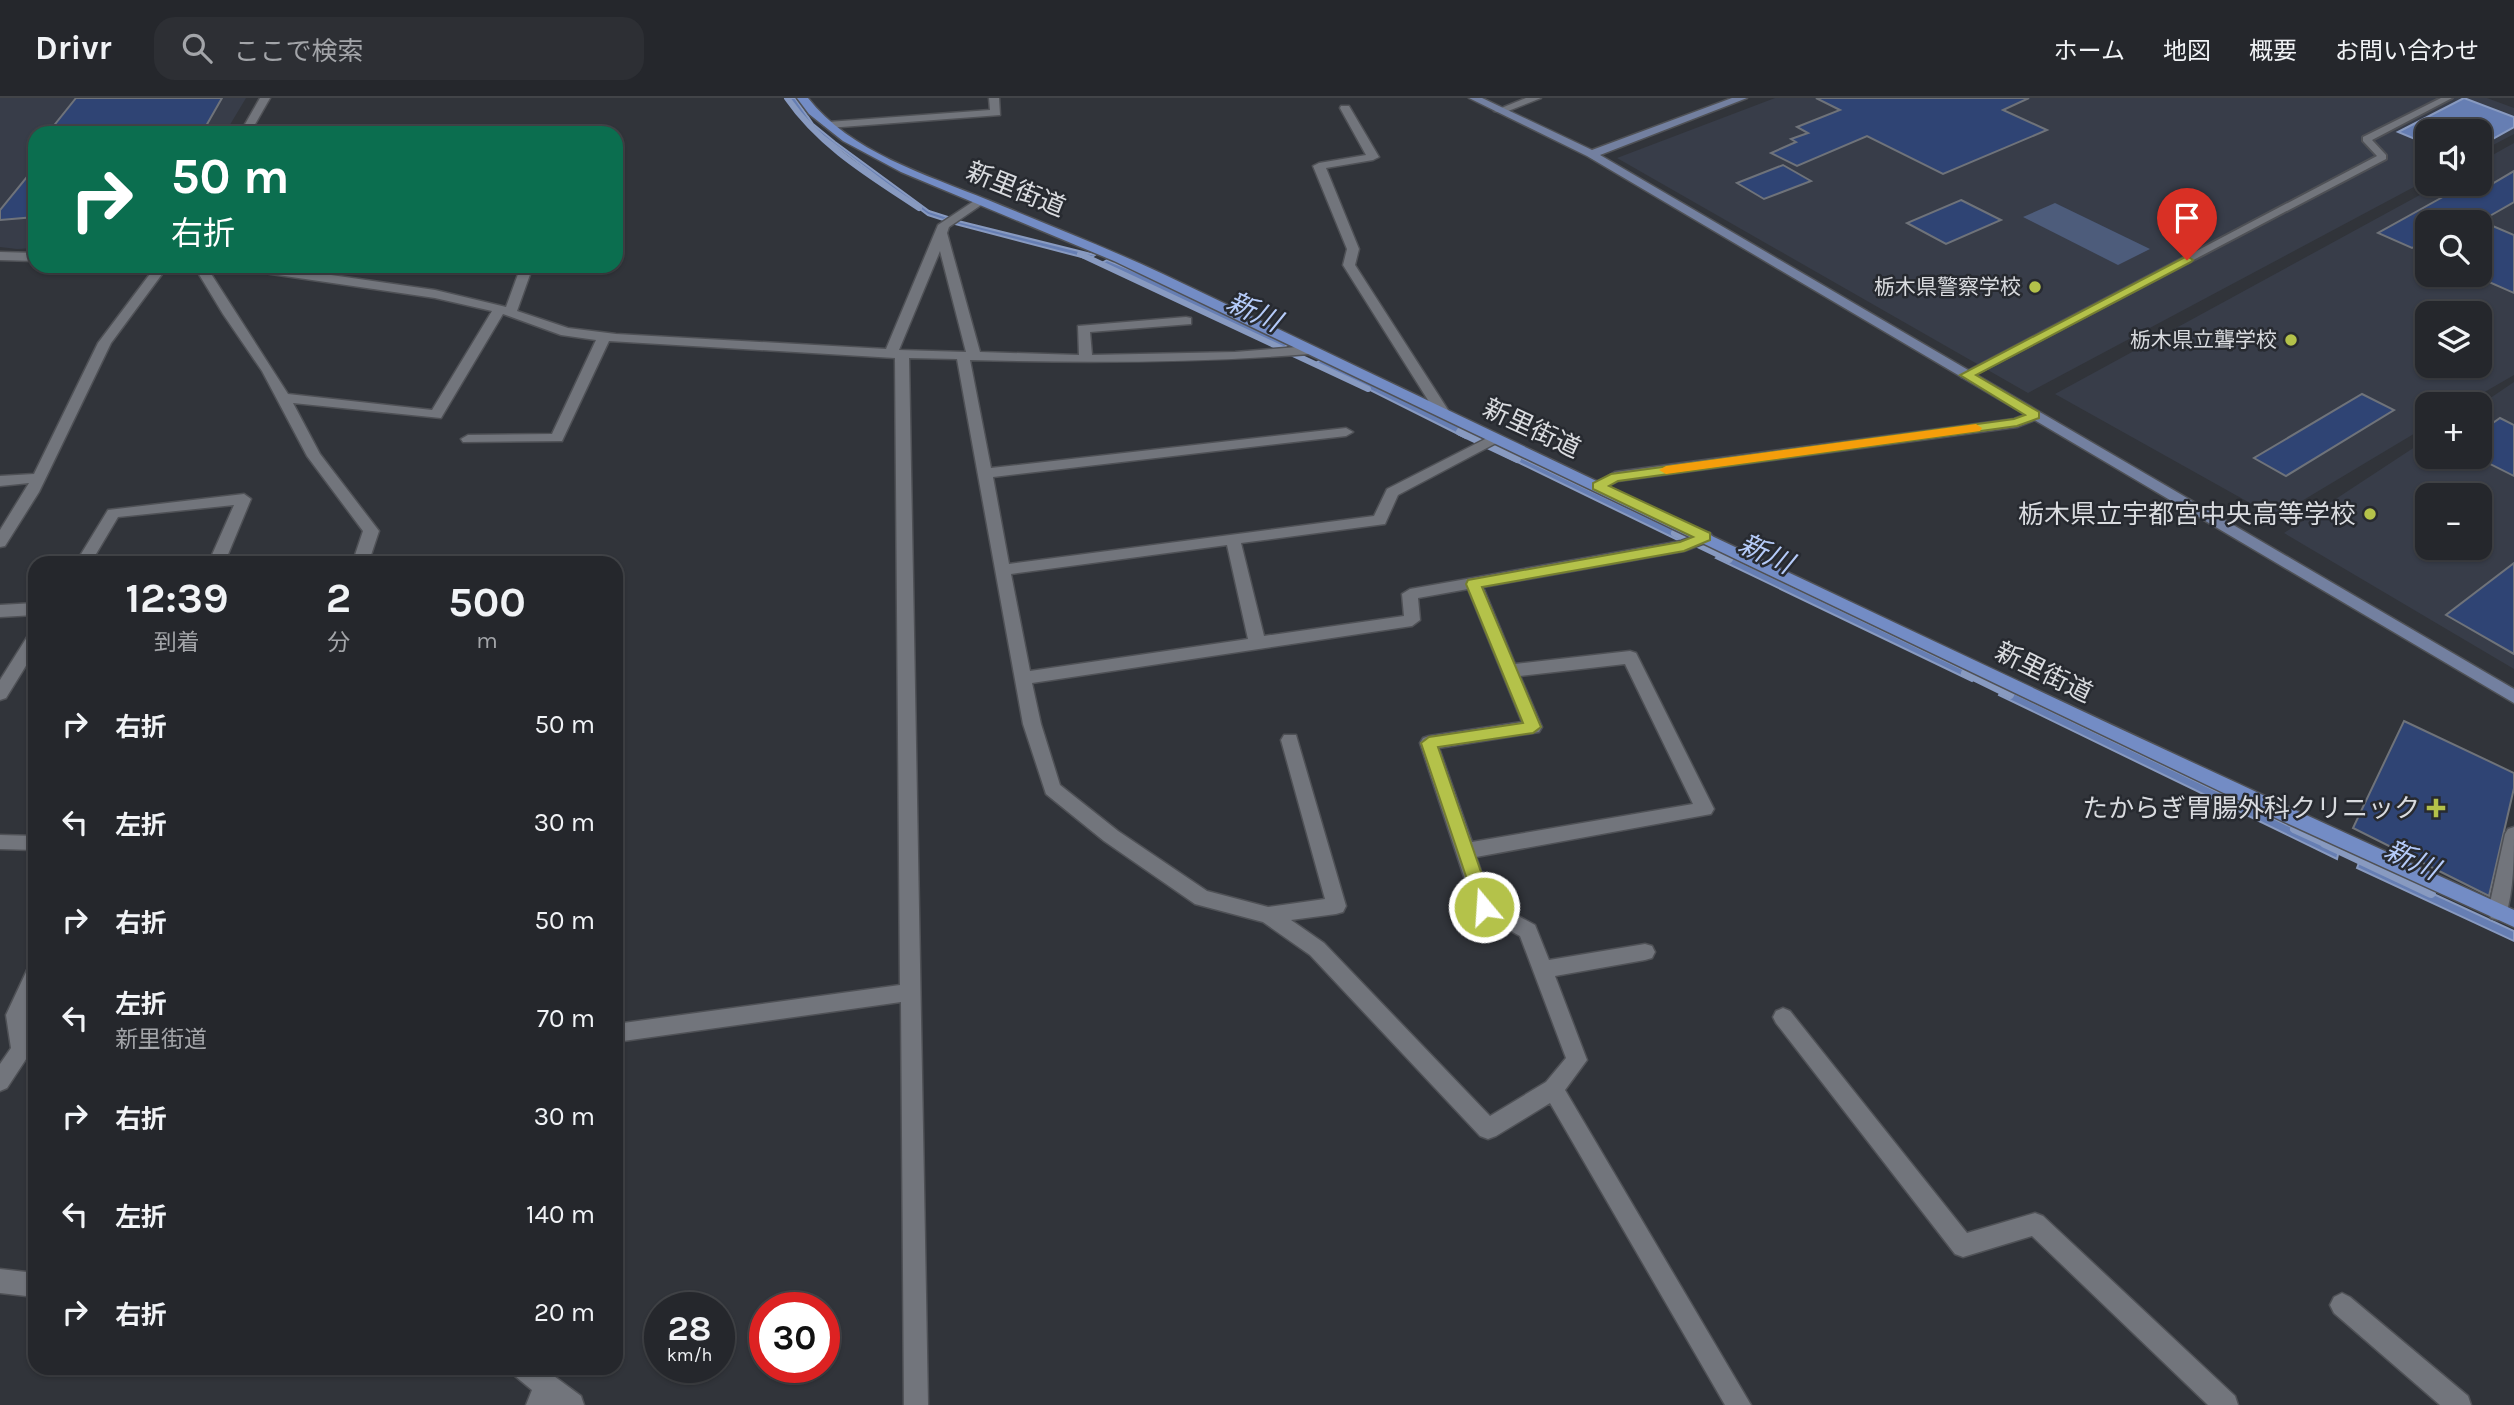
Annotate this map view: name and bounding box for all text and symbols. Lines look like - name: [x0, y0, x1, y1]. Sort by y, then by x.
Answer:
- search box: [154, 17, 644, 80]
- text: Drivr: [35, 29, 112, 67]
- icon: search: [178, 29, 216, 67]
- text: ここで検索: [234, 36, 364, 67]
- text: ホーム: [2054, 37, 2125, 65]
- text: 地図: [2163, 37, 2211, 65]
- text: 概要: [2249, 37, 2297, 65]
- text: お問い合わせ: [2335, 37, 2479, 65]
- map controls: [2415, 119, 2492, 560]
- button: sound: [2415, 119, 2492, 196]
- text: 50 m: [171, 148, 289, 205]
- icon: right: [56, 154, 147, 245]
- street label: 新里街道: [962, 156, 1070, 223]
- pin: [2157, 188, 2217, 260]
- icon: arrive: [2168, 199, 2206, 237]
- button: search: [2415, 210, 2492, 287]
- text: 右折: [171, 215, 235, 252]
- place label: 栃木県警察学校: [1874, 275, 2021, 299]
- marker: 栃木県警察学校: [2027, 279, 2043, 295]
- water label: 新川: [1221, 285, 1289, 340]
- button: layers: [2415, 301, 2492, 378]
- place label: 栃木県立聾学校: [2130, 328, 2277, 352]
- marker: 栃木県立聾学校: [2283, 332, 2299, 348]
- street label: 新里街道: [1478, 392, 1585, 464]
- button: +: [2415, 392, 2492, 469]
- button: −: [2415, 483, 2492, 560]
- place label: 栃木県立宇都宮中央高等学校: [2018, 499, 2356, 530]
- marker: 栃木県立宇都宮中央高等学校: [2362, 506, 2378, 522]
- water label: 新川: [1733, 527, 1801, 582]
- text: 12:39: [125, 573, 229, 623]
- text: 2: [326, 573, 351, 623]
- text: 500: [448, 577, 526, 627]
- text: m: [476, 627, 498, 654]
- text: 到着: [154, 629, 200, 656]
- text: 分: [327, 629, 350, 656]
- street label: 新里街道: [1990, 636, 2097, 709]
- icon: right: [56, 705, 94, 743]
- text: 50 m: [534, 709, 595, 740]
- text: 右折: [115, 712, 167, 743]
- place label: たからぎ胃腸外科クリニック: [2082, 793, 2420, 824]
- marker: たからぎ胃腸外科クリニック: [2426, 798, 2446, 818]
- icon: left: [56, 803, 94, 841]
- text: 30 m: [534, 807, 595, 838]
- text: 左折: [115, 810, 167, 841]
- water label: 新川: [2379, 833, 2447, 888]
- position arrow: [1447, 870, 1521, 944]
- icon: right: [56, 901, 94, 939]
- text: 50 m: [534, 905, 595, 936]
- text: 右折: [115, 908, 167, 939]
- text: 左折: [115, 989, 167, 1020]
- icon: left: [56, 999, 94, 1037]
- text: 70 m: [537, 1003, 595, 1034]
- text: 新里街道: [115, 1026, 207, 1053]
- icon: right: [56, 1097, 94, 1135]
- text: 30 m: [534, 1101, 595, 1132]
- text: 右折: [115, 1104, 167, 1135]
- icon: left: [56, 1195, 94, 1233]
- text: 140 m: [526, 1199, 595, 1230]
- text: 左折: [115, 1202, 167, 1233]
- speed limit sign: 30: [749, 1292, 840, 1383]
- icon: right: [56, 1293, 94, 1331]
- text: 20 m: [534, 1297, 595, 1328]
- text: 右折: [115, 1300, 167, 1331]
- text: 28: [668, 1308, 711, 1349]
- text: km/h: [667, 1344, 712, 1366]

